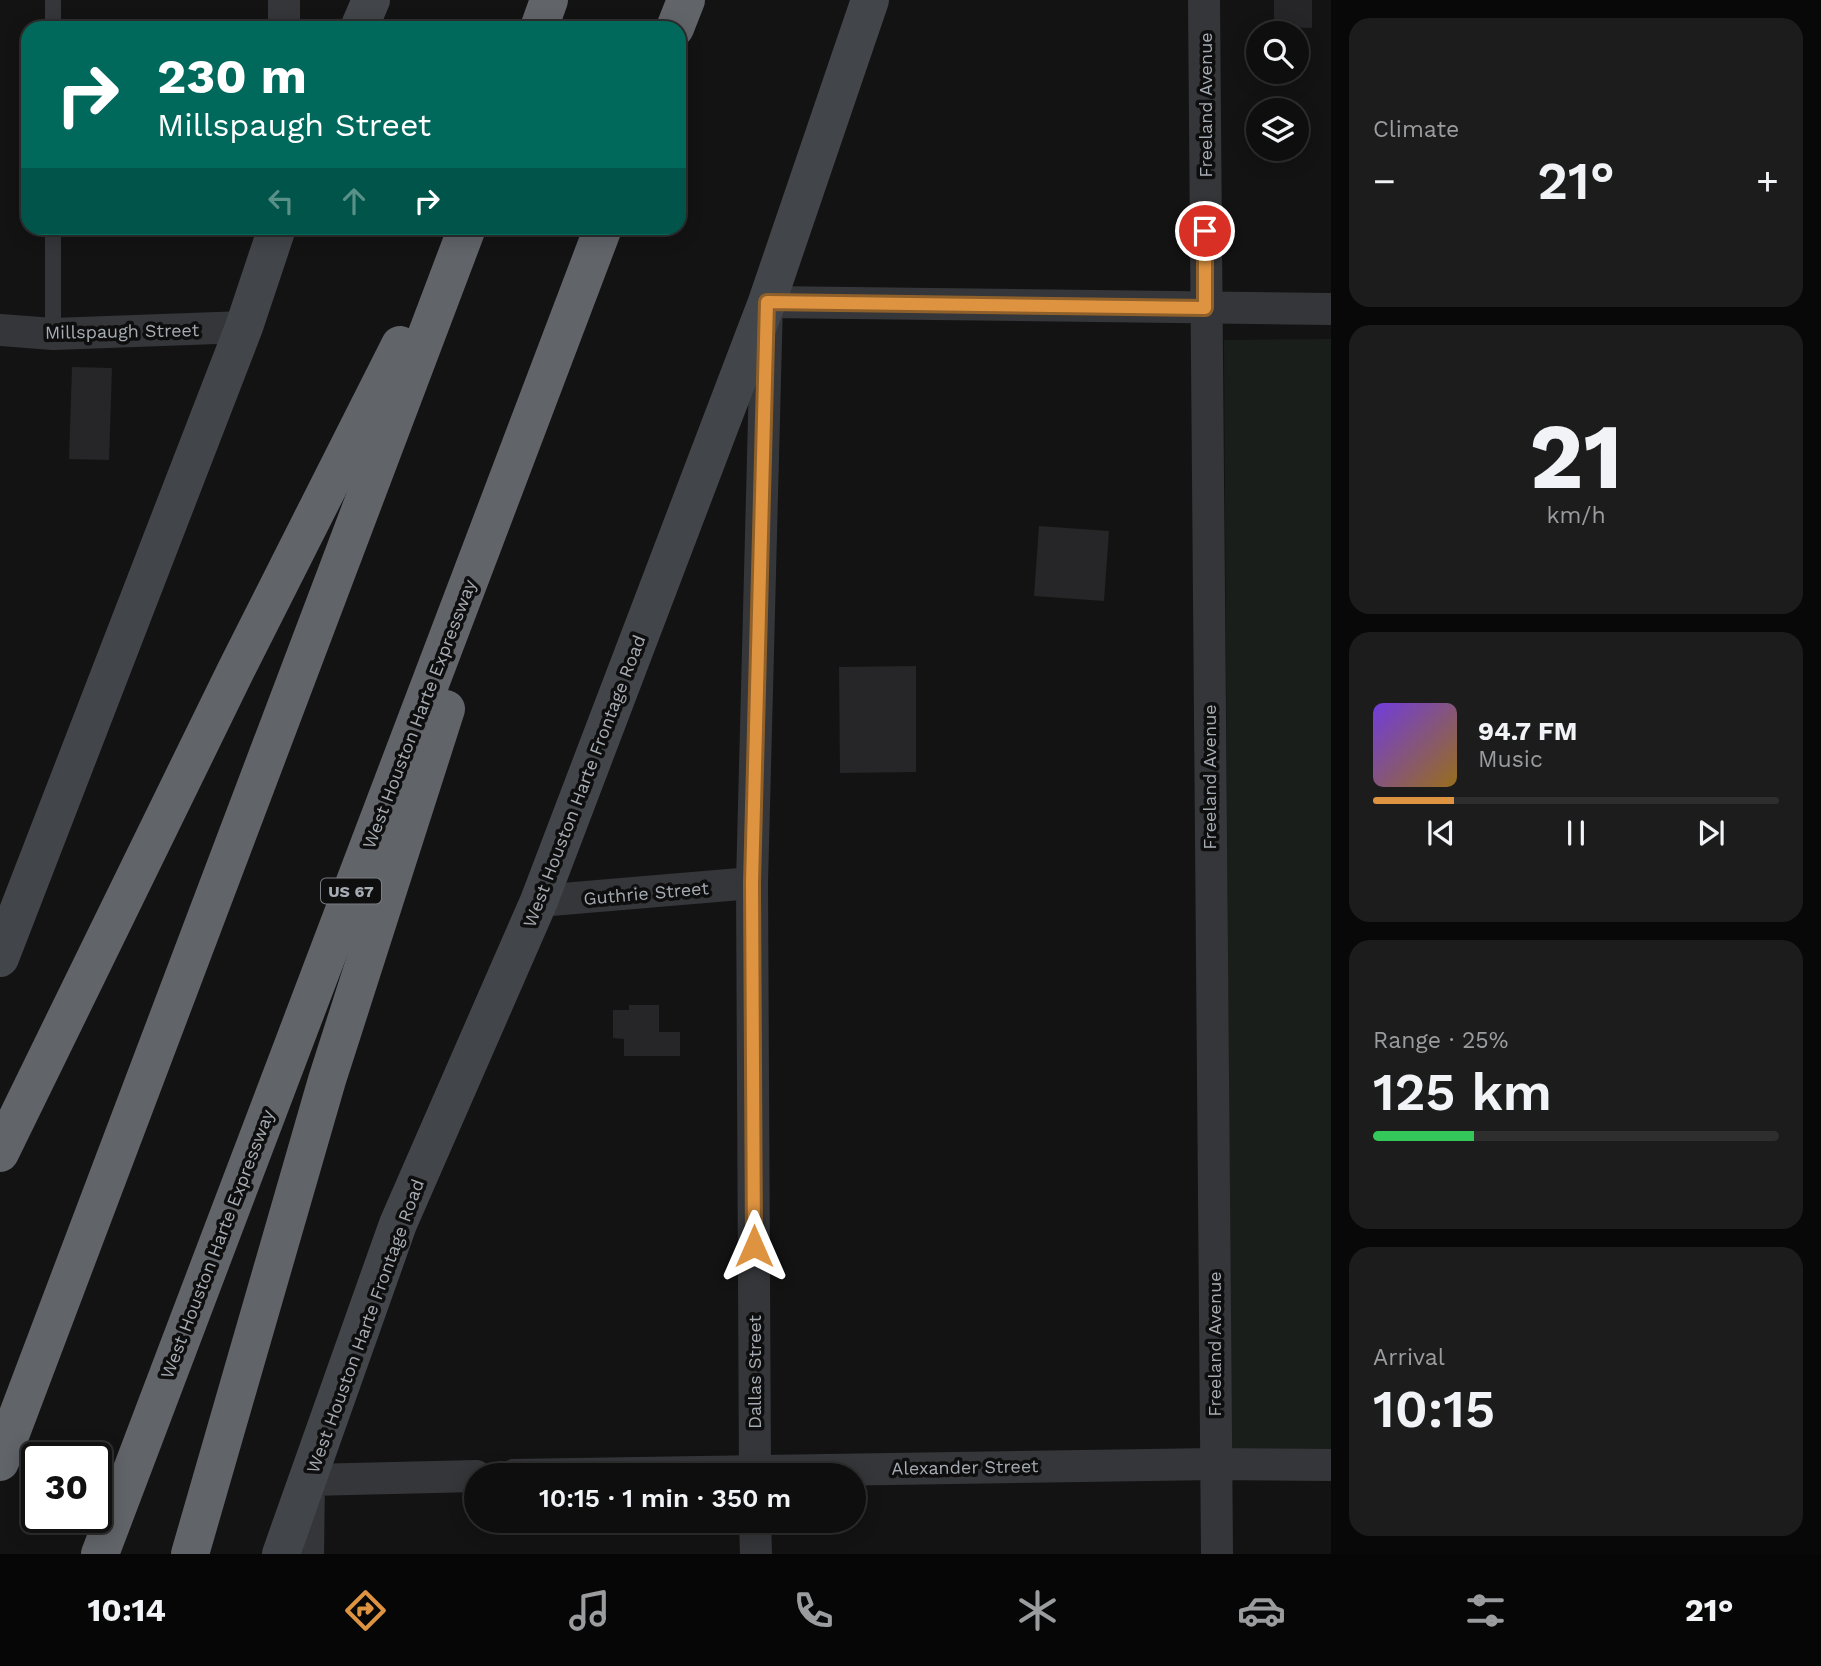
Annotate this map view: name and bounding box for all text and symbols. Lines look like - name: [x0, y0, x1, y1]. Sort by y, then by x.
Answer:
- map controls: [1246, 21, 1309, 161]
- button: search: [1246, 21, 1309, 84]
- street label: Freeland Avenue: [1195, 32, 1216, 178]
- text: 230 m: [157, 47, 307, 105]
- icon: right: [42, 49, 133, 140]
- button: layers: [1246, 98, 1309, 161]
- text: Millspaugh Street: [157, 106, 431, 144]
- text: Climate: [1373, 116, 1459, 143]
- text: 21°: [1537, 151, 1615, 212]
- text: −: [1373, 159, 1396, 203]
- text: +: [1756, 159, 1779, 203]
- icon: left: [262, 182, 300, 220]
- icon: ahead: [335, 182, 373, 220]
- icon: right: [408, 182, 446, 220]
- pin: [1175, 201, 1235, 261]
- icon: arrive: [1186, 212, 1224, 250]
- street label: Millspaugh Street: [45, 319, 200, 343]
- text: 21: [1529, 403, 1623, 510]
- text: km/h: [1546, 502, 1606, 529]
- street label: West Houston Harte Expressway: [358, 576, 480, 852]
- street label: West Houston Harte Frontage Road: [518, 632, 650, 930]
- street label: Freeland Avenue: [1199, 704, 1220, 850]
- text: 94.7 FM: [1478, 716, 1578, 746]
- text: Music: [1478, 746, 1543, 773]
- icon: previous: [1422, 814, 1460, 852]
- icon: pause: [1557, 814, 1595, 852]
- icon: next: [1692, 814, 1730, 852]
- street label: Guthrie Street: [582, 877, 710, 909]
- road number: US 67: [321, 878, 381, 904]
- text: Range · 25%: [1373, 1027, 1508, 1054]
- text: 125 km: [1373, 1062, 1552, 1123]
- street label: West Houston Harte Expressway: [156, 1106, 278, 1382]
- street label: West Houston Harte Frontage Road: [302, 1176, 428, 1476]
- position arrow: [717, 1209, 791, 1283]
- street label: Freeland Avenue: [1204, 1271, 1225, 1417]
- street label: Dallas Street: [744, 1314, 765, 1429]
- text: Arrival: [1373, 1344, 1445, 1371]
- text: 10:15: [1373, 1379, 1495, 1440]
- speed limit sign: 30: [21, 1442, 112, 1533]
- street label: Alexander Street: [891, 1455, 1039, 1479]
- text: 10:15 · 1 min · 350 m: [539, 1483, 791, 1513]
- icon: directions: [341, 1586, 390, 1635]
- icon: music: [565, 1586, 614, 1635]
- icon: phone: [789, 1586, 838, 1635]
- icon: climate: [1013, 1586, 1062, 1635]
- icon: car: [1237, 1586, 1286, 1635]
- icon: filters: [1461, 1586, 1510, 1635]
- text: 10:14: [87, 1591, 166, 1629]
- text: 21°: [1685, 1591, 1734, 1629]

